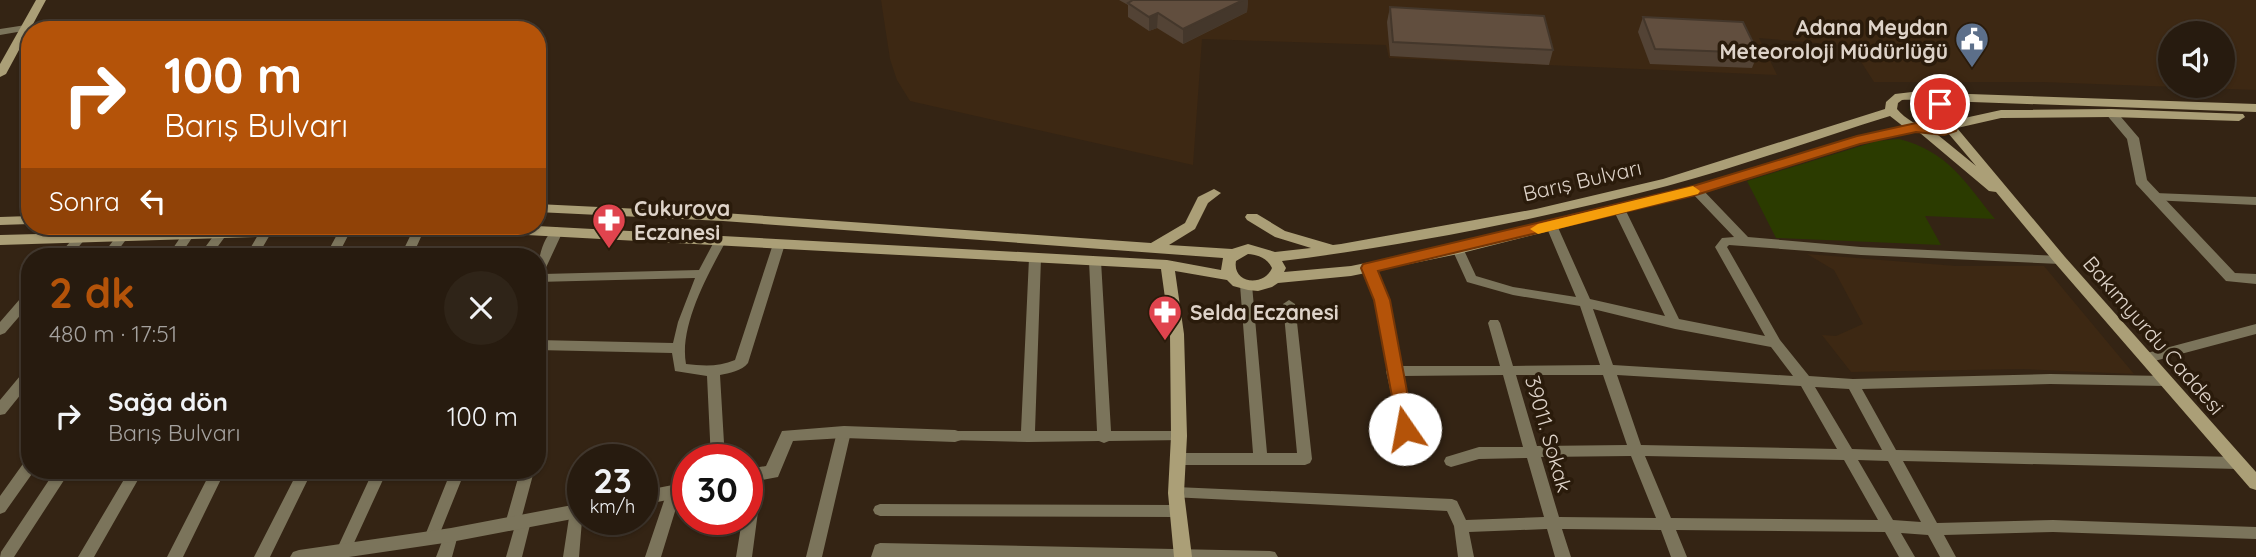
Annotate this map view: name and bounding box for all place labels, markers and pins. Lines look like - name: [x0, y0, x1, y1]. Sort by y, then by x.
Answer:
- place label: Adana Meydan Meteoroloji Müdürlüğü: [1719, 14, 1948, 64]
- public building icon: Adana Meydan Meteoroloji Müdürlüğü: [1953, 20, 1991, 69]
- pin: [1910, 74, 1970, 134]
- place label: Cukurova Eczanesi: [634, 195, 730, 245]
- pharmacy icon: Cukurova Eczanesi: [590, 201, 628, 250]
- pharmacy icon: Selda Eczanesi: [1146, 293, 1184, 342]
- place label: Selda Eczanesi: [1190, 299, 1339, 325]

